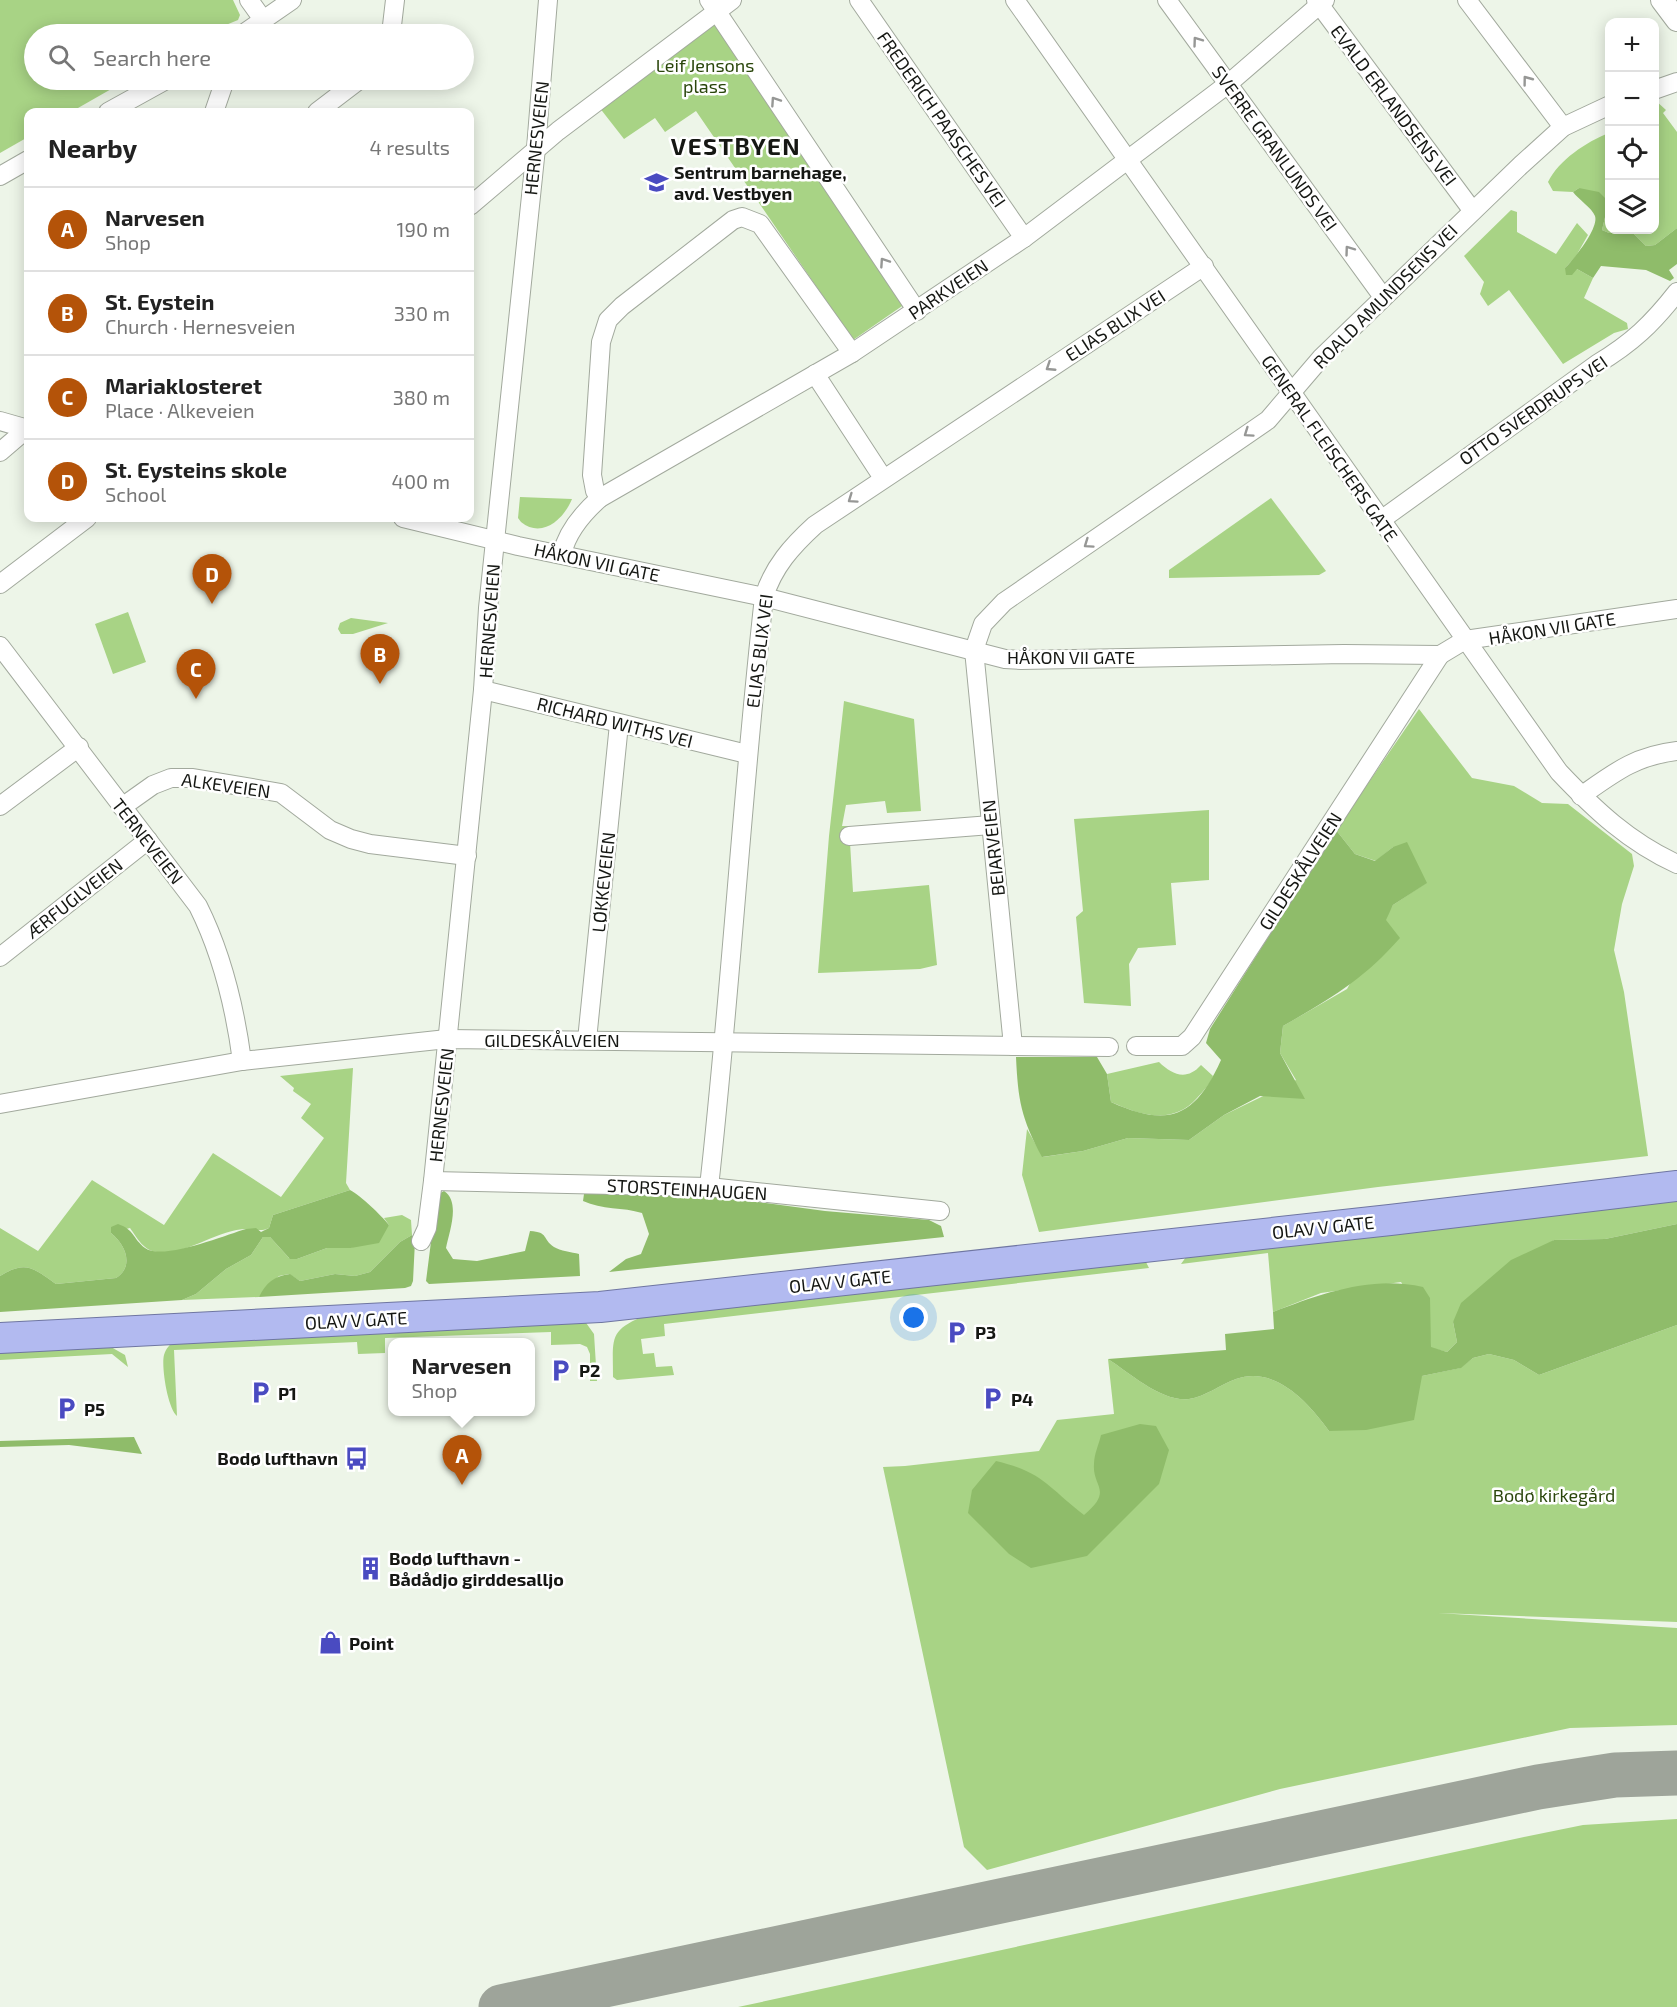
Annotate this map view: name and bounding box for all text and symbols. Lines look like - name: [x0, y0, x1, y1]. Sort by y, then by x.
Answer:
- map controls: [1605, 18, 1659, 234]
- button: +: [1605, 18, 1659, 72]
- street label: EVALD ERLANDSENS VEI: [1326, 20, 1462, 190]
- search box: [24, 24, 474, 90]
- street label: FREDERICH PAASCHES VEI: [873, 27, 1011, 211]
- one-way arrow: [1193, 37, 1204, 48]
- icon: search: [45, 41, 78, 74]
- text: Search here: [93, 44, 211, 70]
- park label: Leif Jensons plass: [656, 54, 754, 97]
- street label: SVERRE GRANLUNDS VEI: [1208, 61, 1342, 235]
- button: −: [1605, 72, 1659, 126]
- one-way arrow: [1524, 76, 1535, 87]
- street label: HERNESVEIEN: [519, 80, 553, 196]
- one-way arrow: [771, 96, 782, 107]
- button: locate: [1605, 126, 1659, 180]
- district label: VESTBYEN: [671, 131, 801, 160]
- text: Nearby: [48, 132, 137, 163]
- text: 4 results: [370, 135, 450, 159]
- place label: Sentrum barnehage, avd. Vestbyen: [674, 161, 847, 204]
- school or university icon: Sentrum barnehage, avd. Vestbyen: [643, 169, 669, 195]
- button: layers: [1605, 180, 1659, 234]
- text: Narvesen: [105, 204, 205, 230]
- text: A: [61, 217, 74, 241]
- text: 190 m: [397, 217, 450, 241]
- street label: ROALD AMUNDSENS VEI: [1308, 219, 1462, 373]
- text: Shop: [105, 230, 151, 254]
- one-way arrow: [1345, 245, 1356, 256]
- street label: PARKVEIEN: [904, 254, 992, 324]
- one-way arrow: [880, 258, 891, 269]
- street label: ELIAS BLIX VEI: [1061, 285, 1169, 365]
- text: St. Eystein: [105, 288, 214, 314]
- text: B: [61, 301, 74, 325]
- text: 330 m: [394, 301, 450, 325]
- text: Church · Hernesveien: [105, 314, 295, 338]
- street label: GENERAL FLEISCHERS GATE: [1257, 350, 1403, 546]
- street label: OTTO SVERDRUPS VEI: [1455, 351, 1611, 469]
- one-way arrow: [1046, 360, 1056, 372]
- text: Mariaklosteret: [105, 372, 262, 398]
- text: C: [62, 385, 73, 409]
- text: 380 m: [393, 385, 450, 409]
- text: Place · Alkeveien: [105, 398, 255, 422]
- one-way arrow: [1244, 426, 1255, 437]
- text: St. Eysteins skole: [105, 456, 287, 482]
- text: D: [61, 469, 74, 493]
- text: 400 m: [392, 469, 450, 493]
- text: School: [105, 482, 166, 506]
- one-way arrow: [848, 492, 859, 503]
- one-way arrow: [1084, 537, 1095, 548]
- street label: HÅKON VII GATE: [532, 538, 662, 586]
- pin: D: [192, 554, 232, 604]
- street label: HERNESVEIEN: [474, 563, 504, 679]
- street label: ELIAS BLIX VEI: [741, 593, 777, 709]
- street label: HÅKON VII GATE: [1487, 607, 1617, 649]
- pin: B: [360, 634, 400, 684]
- street label: HÅKON VII GATE: [1007, 646, 1135, 668]
- pin: C: [176, 650, 216, 699]
- street label: RICHARD WITHS VEI: [535, 692, 695, 752]
- street label: ALKEVEIEN: [180, 768, 272, 802]
- street label: TERNEVEIEN: [108, 794, 188, 888]
- street label: BEIARVEIEN: [977, 799, 1009, 897]
- street label: GILDESKÅLVEIEN: [1254, 808, 1346, 934]
- street label: LØKKEVEIEN: [587, 831, 619, 933]
- street label: ÆRFUGLVEIEN: [20, 853, 127, 943]
- street label: GILDESKÅLVEIEN: [484, 1029, 620, 1051]
- street label: HERNESVEIEN: [424, 1047, 458, 1163]
- street label: STORSTEINHAUGEN: [606, 1174, 768, 1204]
- street label: OLAV V GATE: [1271, 1211, 1375, 1243]
- street label: OLAV V GATE: [788, 1265, 892, 1297]
- your location: [899, 1303, 928, 1332]
- street label: OLAV V GATE: [304, 1306, 408, 1334]
- parking icon: P3: [944, 1319, 970, 1345]
- place label: P3: [975, 1321, 996, 1343]
- popup: [388, 1338, 535, 1416]
- text: Narvesen: [412, 1352, 511, 1378]
- parking icon: P2: [548, 1357, 574, 1383]
- place label: P2: [579, 1359, 601, 1381]
- text: Shop: [412, 1378, 457, 1402]
- parking icon: P1: [247, 1380, 273, 1406]
- place label: P1: [278, 1382, 297, 1404]
- parking icon: P4: [980, 1386, 1006, 1412]
- place label: P4: [1011, 1388, 1034, 1410]
- parking icon: P5: [53, 1396, 79, 1422]
- place label: P5: [84, 1398, 105, 1420]
- pin: A: [442, 1436, 482, 1485]
- bus stop icon: Bodø lufthavn: [343, 1445, 369, 1471]
- place label: Bodø lufthavn: [217, 1447, 338, 1469]
- park label: Bodø kirkegård: [1493, 1484, 1615, 1506]
- place label: Bodø lufthavn - Bådådjo girddesalljo: [389, 1547, 564, 1590]
- building icon: Bodø lufthavn - Bådådjo girddesalljo: [358, 1555, 384, 1581]
- shop icon: Point: [318, 1630, 344, 1656]
- place label: Point: [349, 1632, 394, 1654]

